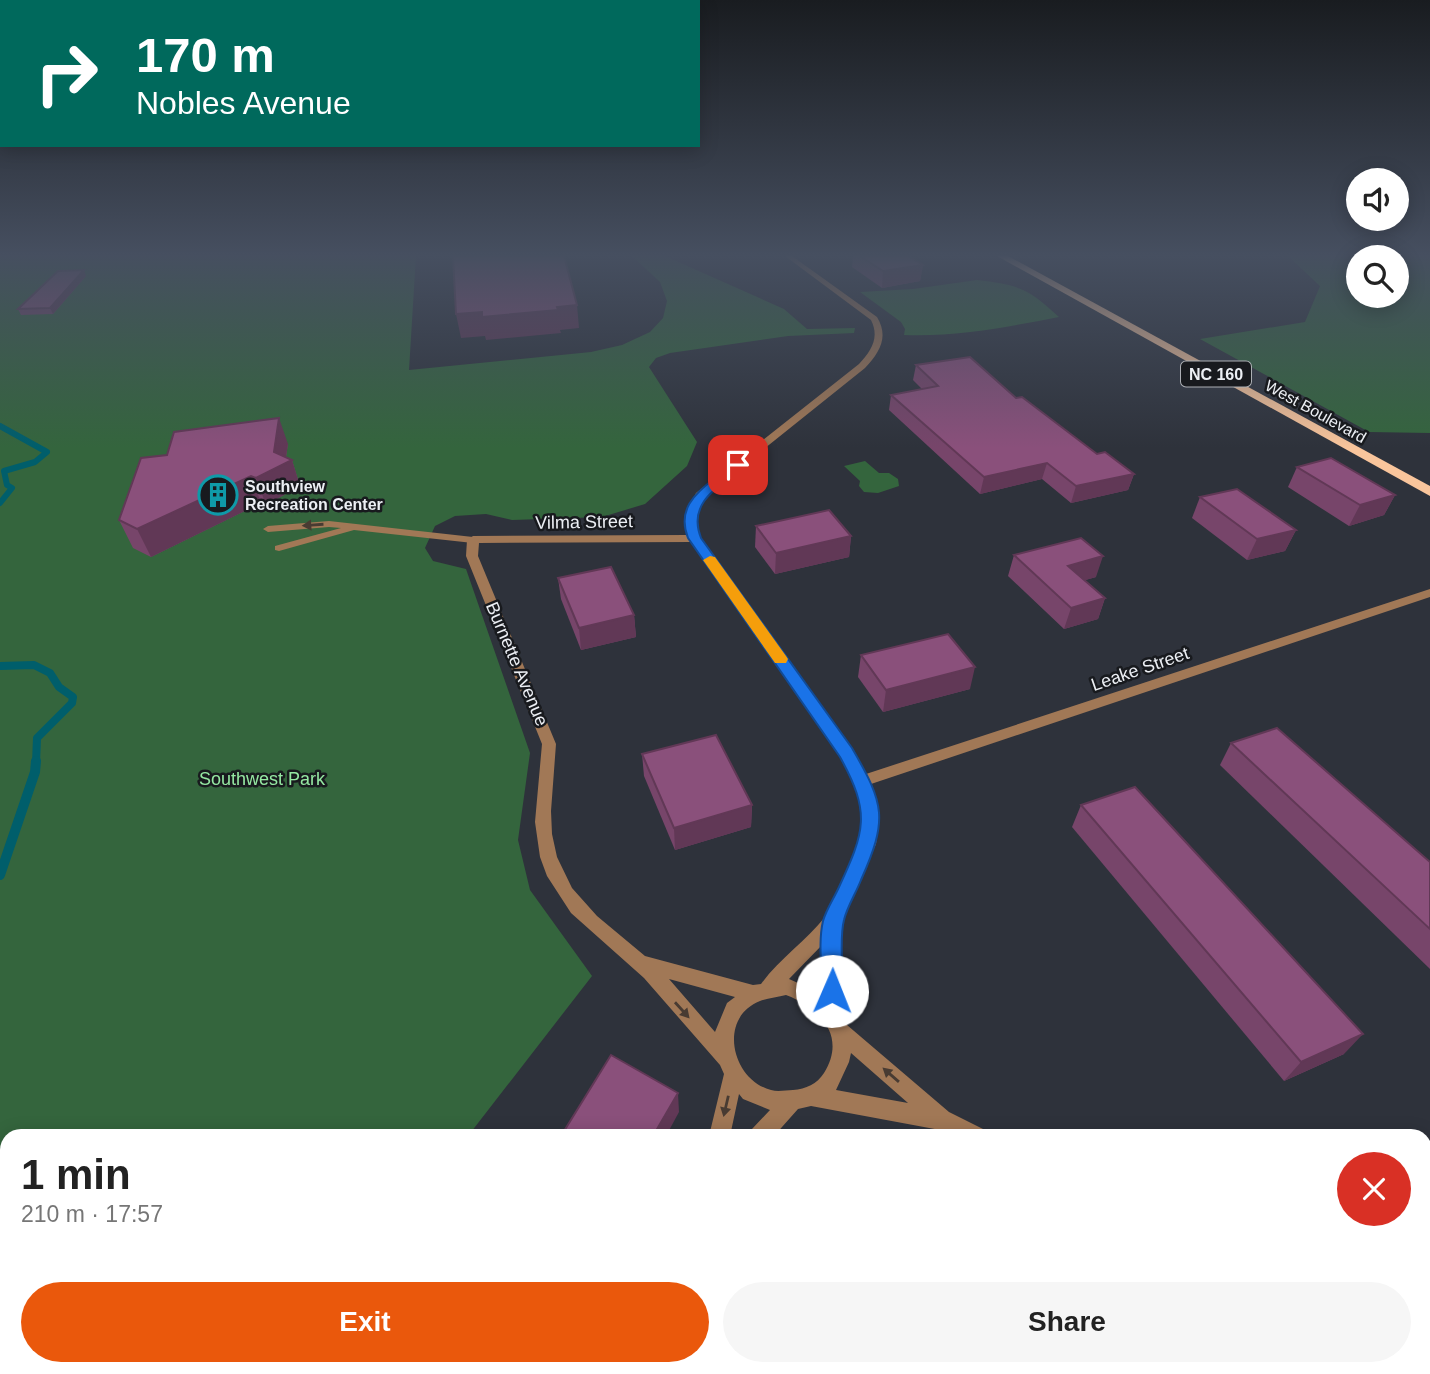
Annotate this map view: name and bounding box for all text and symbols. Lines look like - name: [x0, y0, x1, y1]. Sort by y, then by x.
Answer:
- icon: right: [21, 28, 112, 119]
- text: 170 m: [136, 28, 275, 82]
- text: Nobles Avenue: [136, 85, 351, 121]
- map controls: [1346, 168, 1409, 308]
- button: sound: [1346, 168, 1409, 231]
- button: search: [1346, 245, 1409, 308]
- road number: NC 160: [1181, 362, 1251, 386]
- street label: West Boulevard: [1262, 377, 1369, 446]
- pin: [708, 435, 768, 495]
- icon: arrive: [719, 446, 757, 484]
- building icon: Southview Recreation Center: [197, 474, 239, 516]
- place label: Southview Recreation Center: [245, 478, 383, 513]
- street label: Vilma Street: [535, 511, 633, 533]
- one-way arrow: [302, 520, 324, 531]
- street label: Burnette Avenue: [482, 599, 552, 729]
- street label: Leake Street: [1088, 643, 1192, 695]
- park label: Southwest Park: [199, 769, 326, 789]
- position arrow: [795, 954, 869, 1028]
- one-way arrow: [673, 1001, 689, 1018]
- one-way arrow: [882, 1067, 900, 1083]
- one-way arrow: [720, 1095, 731, 1117]
- text: 1 min: [21, 1151, 131, 1198]
- button: close: [1337, 1152, 1411, 1226]
- text: 210 m · 17:57: [21, 1201, 163, 1227]
- button: Exit: [21, 1282, 709, 1362]
- button: Share: [723, 1282, 1411, 1362]

